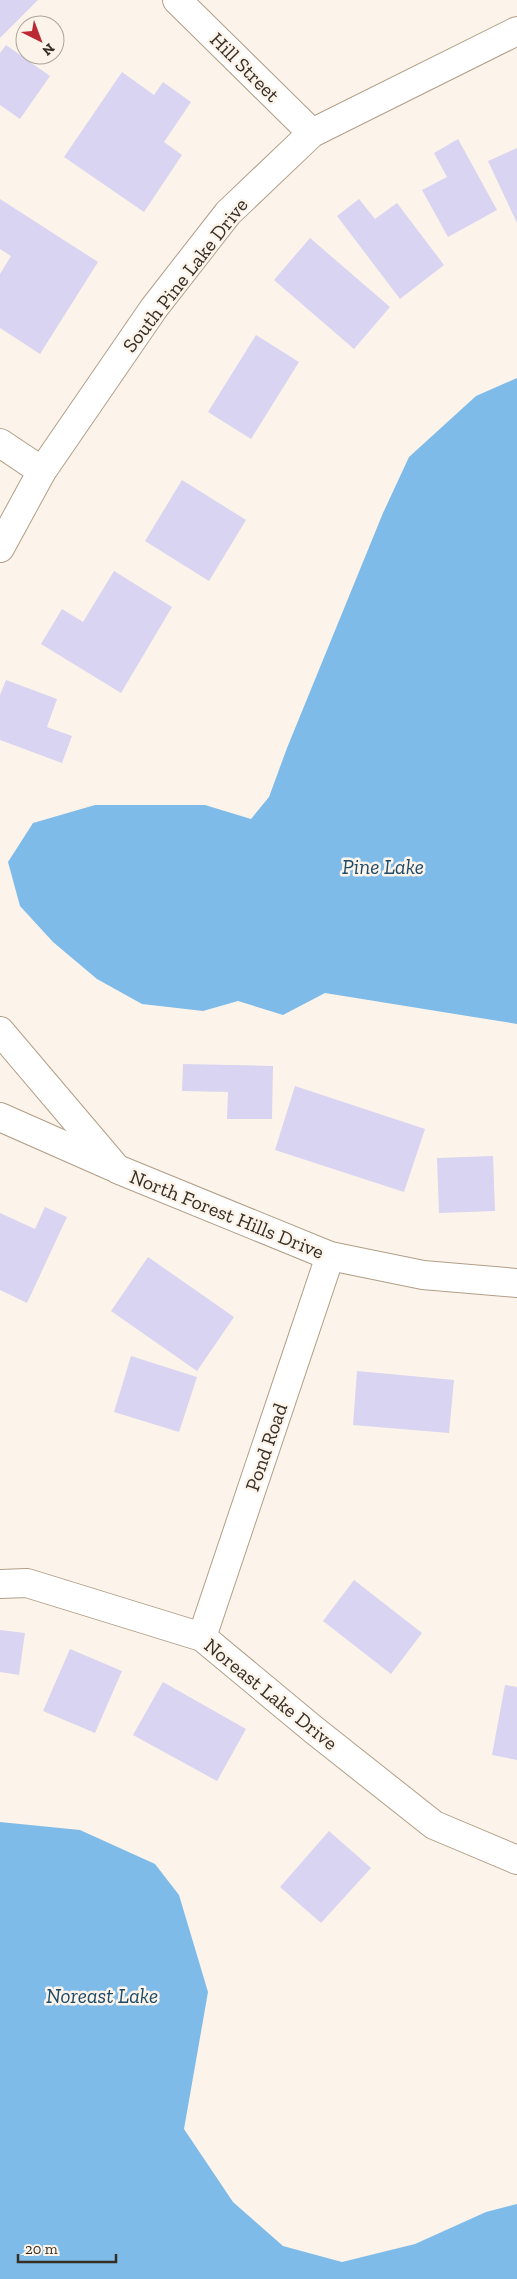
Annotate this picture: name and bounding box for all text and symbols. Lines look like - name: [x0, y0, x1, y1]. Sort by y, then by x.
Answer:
- north arrow: [15, 15, 65, 65]
- street label: Hill Street: [205, 27, 285, 107]
- text: N: [38, 39, 58, 59]
- street label: South Pine Lake Drive: [117, 193, 253, 357]
- water label: Pine Lake: [342, 854, 424, 879]
- street label: North Forest Hills Drive: [126, 1164, 328, 1264]
- street label: Pond Road: [240, 1400, 292, 1494]
- street label: Noreast Lake Drive: [200, 1633, 342, 1755]
- water label: Noreast Lake: [46, 1983, 158, 2008]
- scale bar: [18, 2232, 115, 2264]
- text: 20 m: [25, 2240, 58, 2258]

